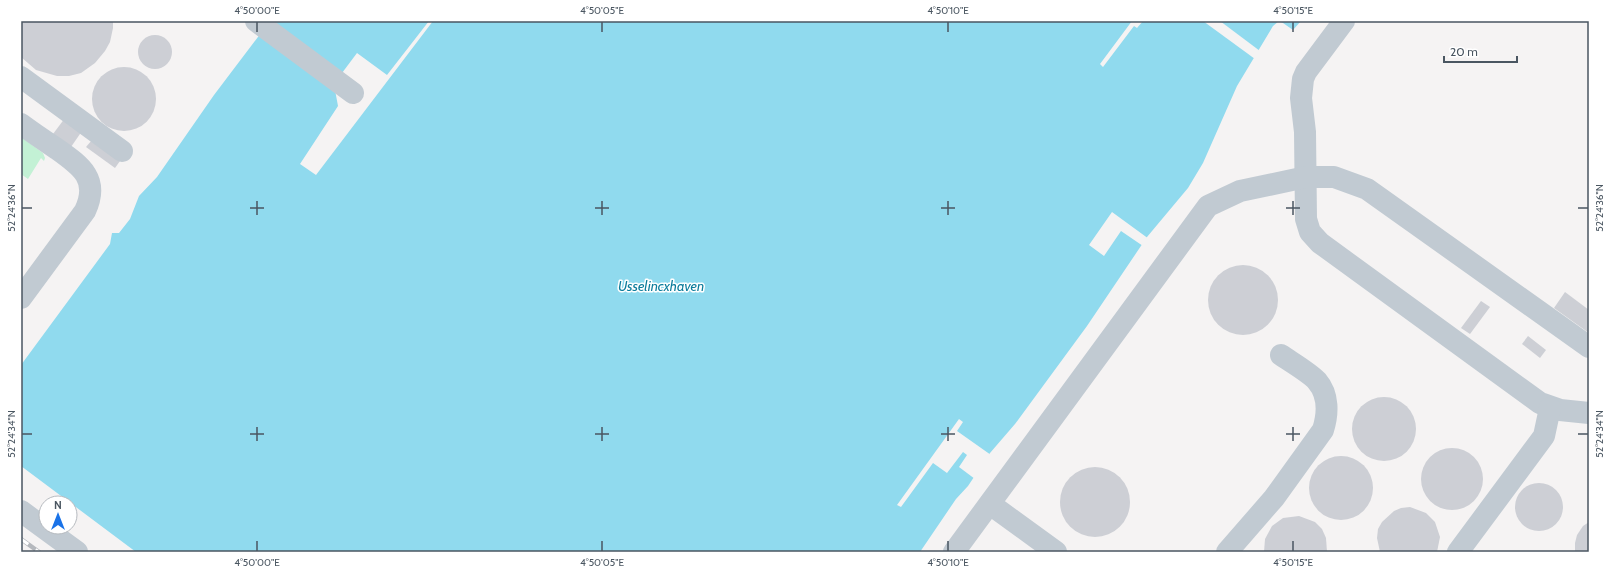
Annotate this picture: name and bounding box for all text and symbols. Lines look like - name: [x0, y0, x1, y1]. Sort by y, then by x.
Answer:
- text: 4°50'00"E: [234, 4, 280, 17]
- text: 4°50'05"E: [580, 4, 624, 17]
- text: 4°50'10"E: [927, 4, 969, 17]
- text: 4°50'15"E: [1273, 4, 1314, 17]
- scale bar: [1444, 38, 1517, 64]
- text: 20 m: [1450, 44, 1478, 59]
- text: 52°24'36"N: [5, 184, 18, 232]
- text: 52°24'36"N: [1593, 184, 1606, 232]
- water label: Usselincxhaven: [618, 277, 704, 295]
- text: 52°24'34"N: [5, 410, 18, 458]
- text: 52°24'34"N: [1593, 410, 1606, 458]
- north arrow: [38, 495, 78, 535]
- text: N: [54, 498, 62, 512]
- text: 4°50'00"E: [234, 556, 280, 569]
- text: 4°50'05"E: [580, 556, 624, 569]
- text: 4°50'10"E: [927, 556, 969, 569]
- text: 4°50'15"E: [1273, 556, 1314, 569]

